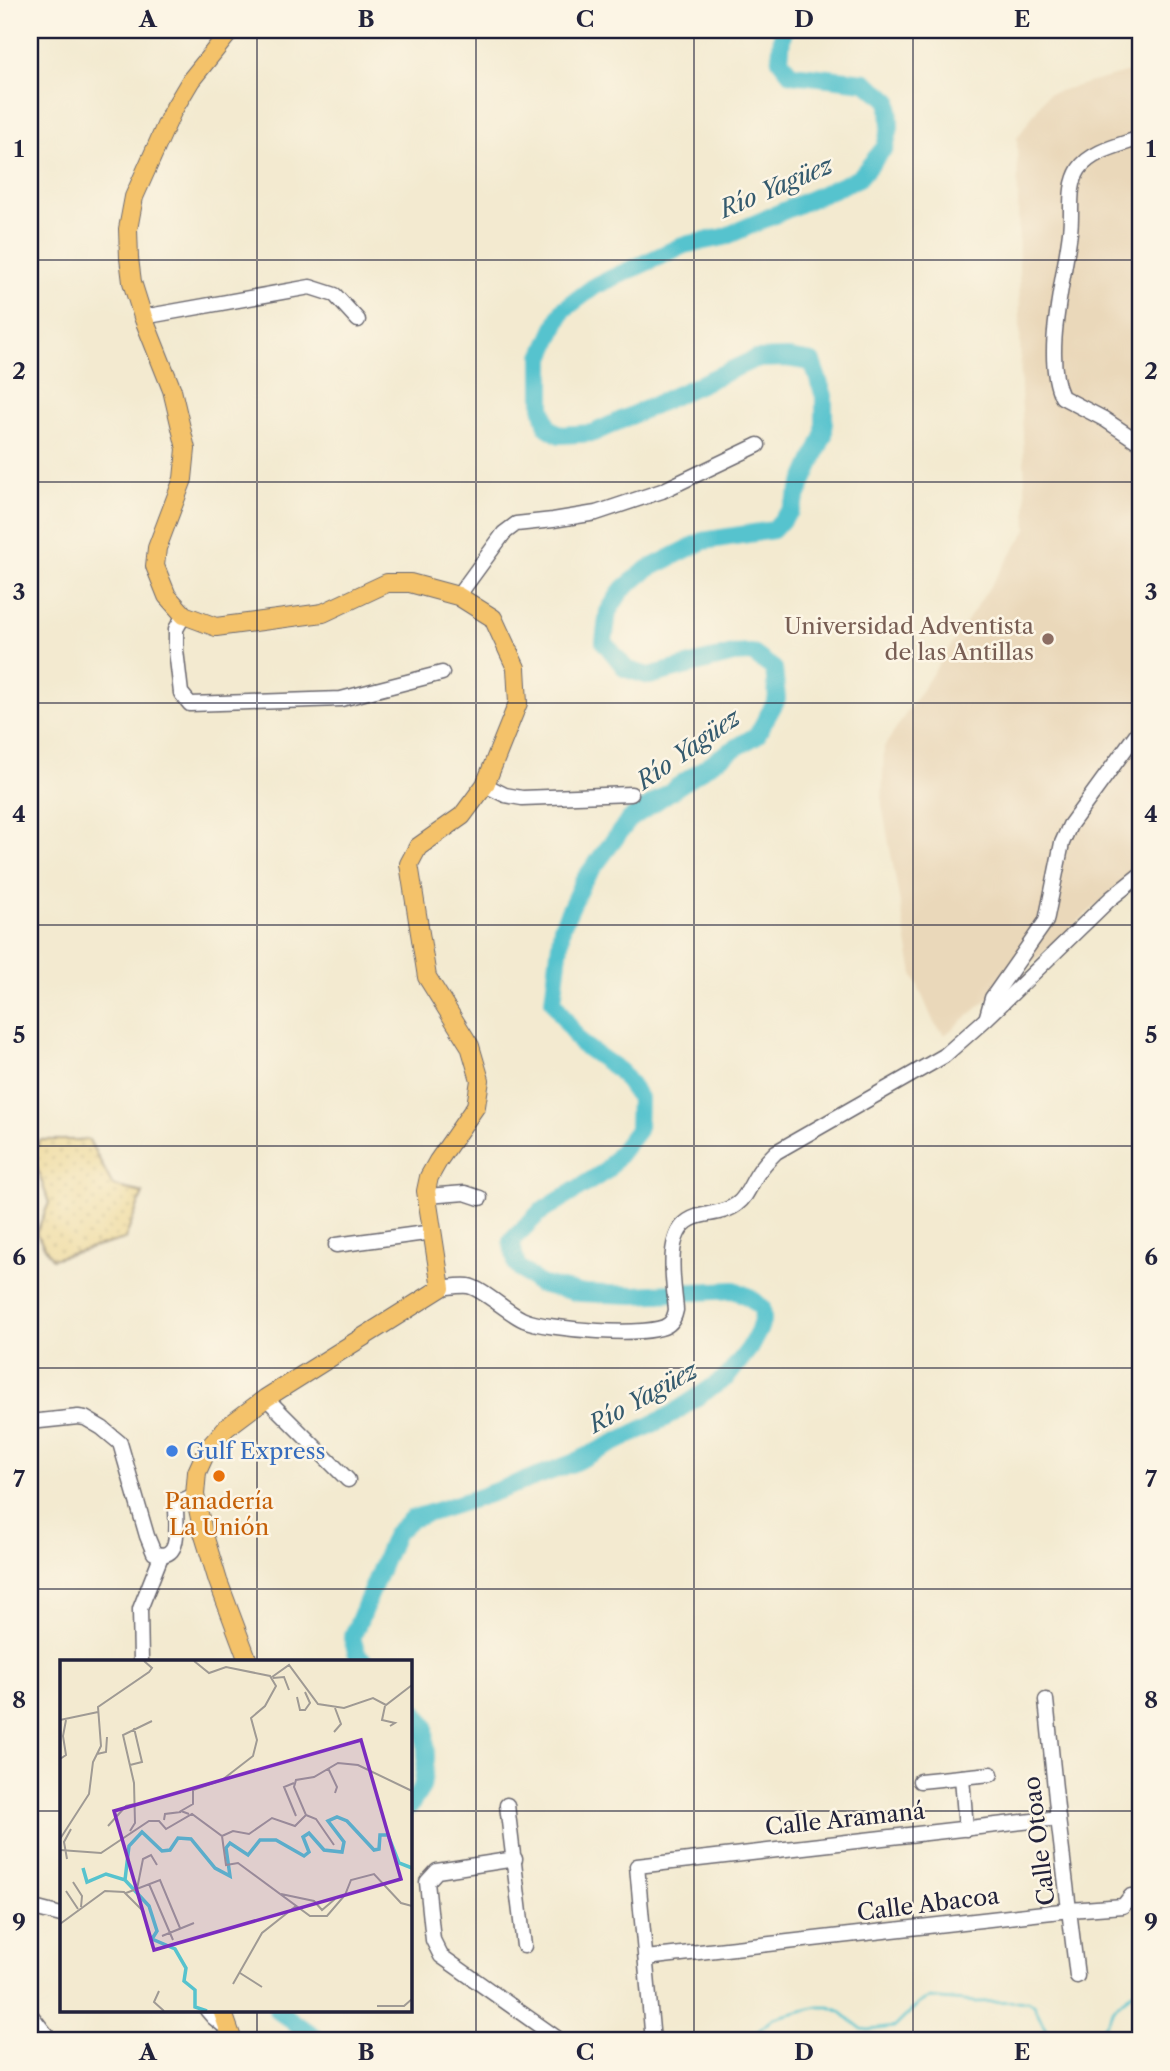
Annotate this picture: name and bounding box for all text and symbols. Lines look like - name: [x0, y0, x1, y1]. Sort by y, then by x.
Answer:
- text: A: [138, 5, 158, 33]
- text: B: [357, 5, 375, 33]
- text: C: [576, 5, 594, 33]
- text: D: [794, 5, 814, 33]
- text: E: [1014, 5, 1030, 33]
- text: 1: [14, 135, 25, 163]
- text: 1: [1146, 135, 1157, 163]
- water label: Río Yagüez: [713, 150, 838, 225]
- text: 2: [12, 357, 26, 385]
- text: 2: [1144, 357, 1158, 385]
- text: 3: [13, 578, 26, 606]
- text: 3: [1145, 578, 1158, 606]
- place label: Universidad Adventista de las Antillas: [784, 612, 1035, 666]
- marker: Universidad Adventista de las Antillas: [1040, 631, 1056, 647]
- water label: Río Yagüez: [629, 702, 747, 796]
- text: 4: [12, 800, 26, 828]
- text: 4: [1144, 800, 1158, 828]
- text: 5: [13, 1021, 25, 1049]
- text: 5: [1145, 1021, 1157, 1049]
- text: 6: [12, 1243, 26, 1271]
- text: 6: [1144, 1243, 1158, 1271]
- water label: Río Yagüez: [582, 1355, 704, 1440]
- place label: Gulf Express: [186, 1437, 326, 1465]
- marker: Gulf Express: [164, 1443, 180, 1459]
- text: 7: [13, 1465, 25, 1493]
- text: 7: [1145, 1465, 1157, 1493]
- marker: Panadería La Unión: [211, 1468, 227, 1484]
- place label: Panadería La Unión: [164, 1487, 274, 1541]
- inset map: [60, 1660, 411, 2011]
- text: 8: [12, 1686, 26, 1714]
- text: 8: [1144, 1686, 1158, 1714]
- street label: Calle Otoao: [1017, 1775, 1061, 1907]
- street label: Calle Aramaná: [764, 1797, 927, 1841]
- street label: Calle Abacoa: [855, 1881, 1002, 1927]
- text: 9: [12, 1908, 26, 1936]
- text: 9: [1144, 1908, 1158, 1936]
- text: A: [138, 2038, 158, 2066]
- text: B: [357, 2038, 375, 2066]
- text: C: [576, 2038, 594, 2066]
- text: D: [794, 2038, 814, 2066]
- text: E: [1014, 2038, 1030, 2066]

